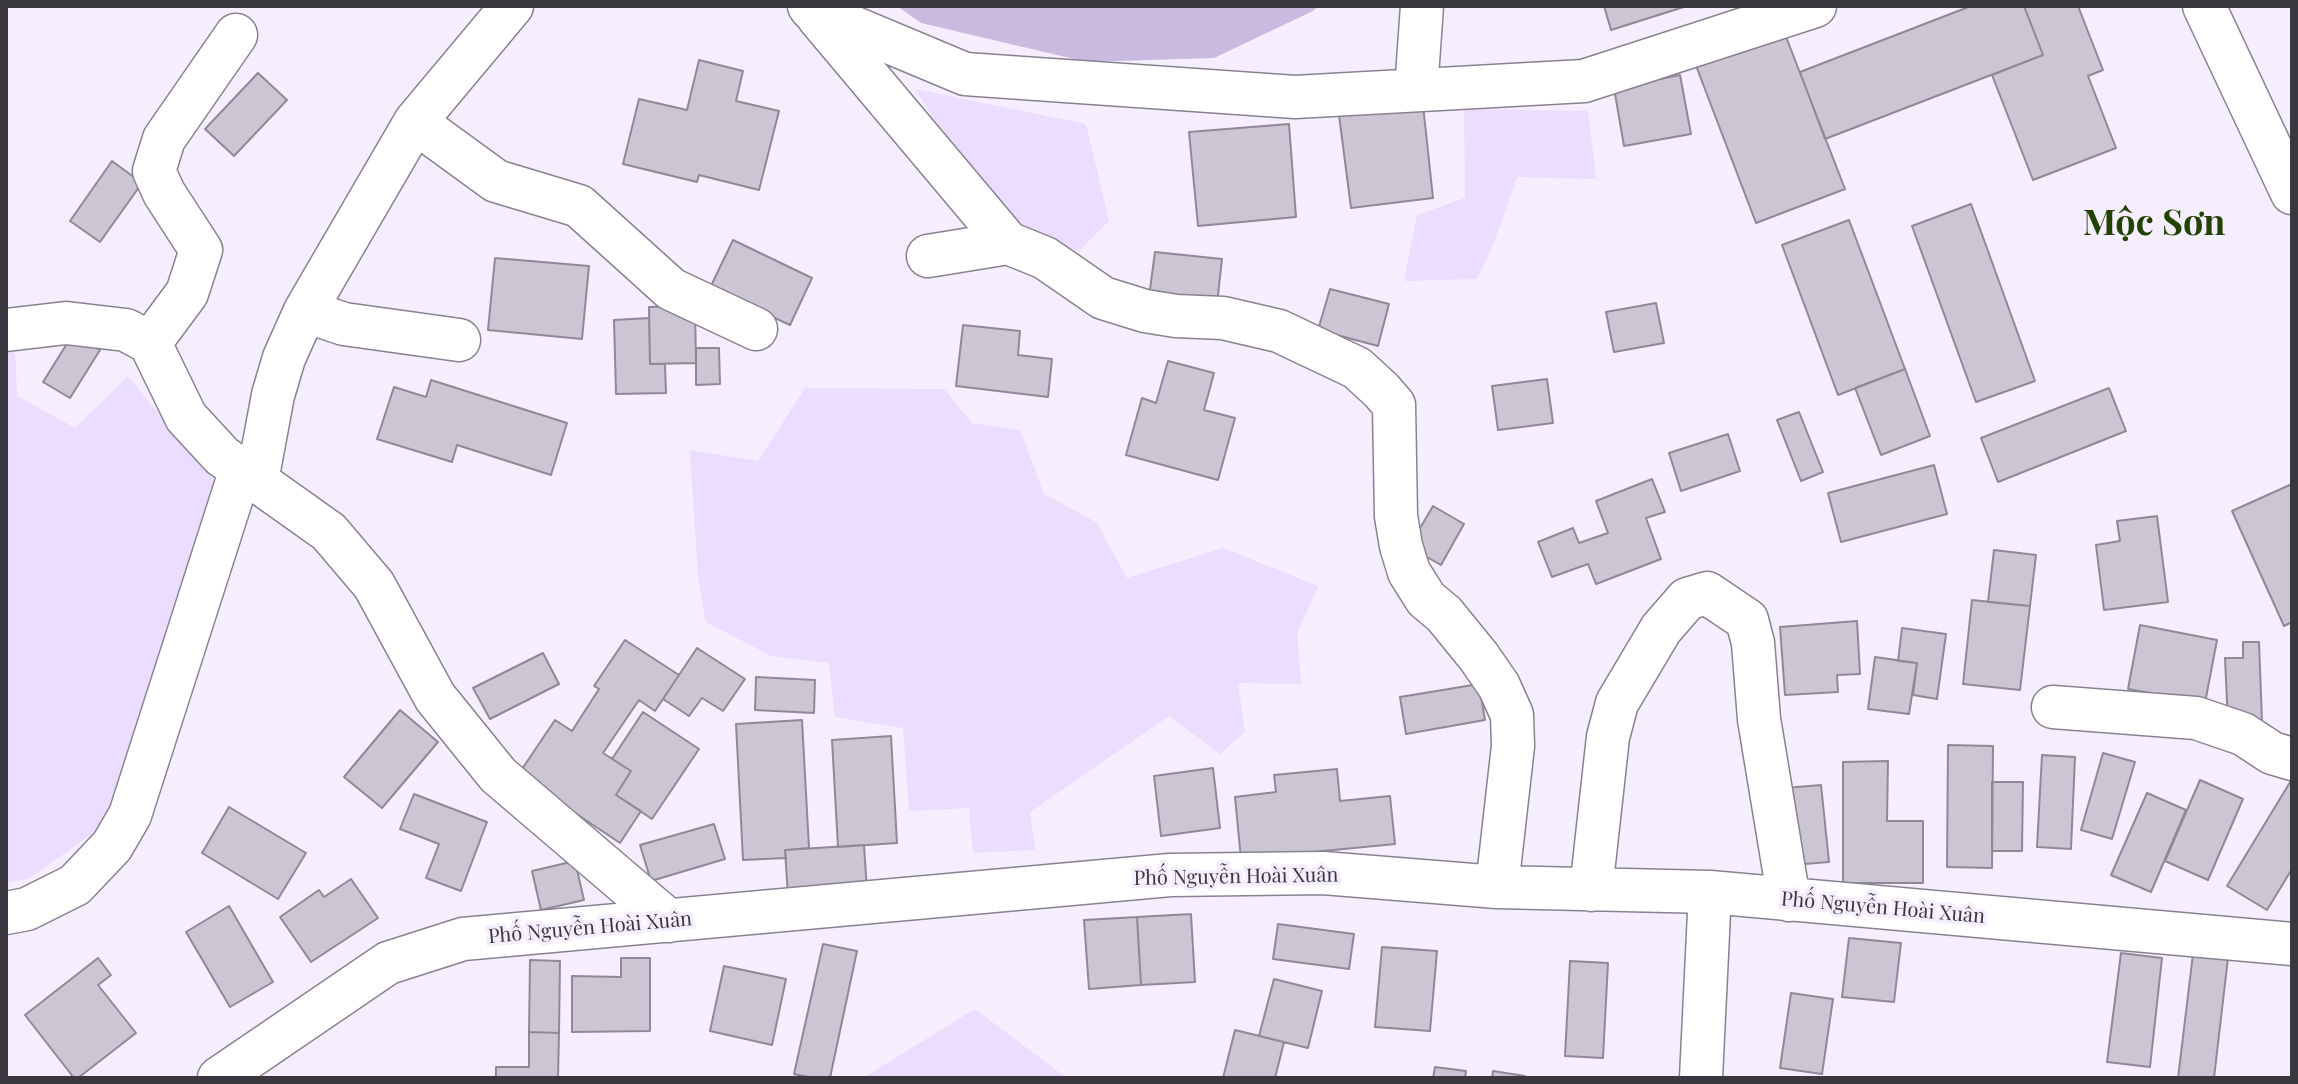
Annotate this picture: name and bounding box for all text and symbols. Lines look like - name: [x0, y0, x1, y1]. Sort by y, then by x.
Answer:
- district label: Mộc Sơn: [2083, 202, 2225, 246]
- street label: Phố Nguyễn Hoài Xuân: [1134, 863, 1338, 891]
- street label: Phố Nguyễn Hoài Xuân: [1780, 887, 1986, 929]
- street label: Phố Nguyễn Hoài Xuân: [487, 907, 693, 949]

